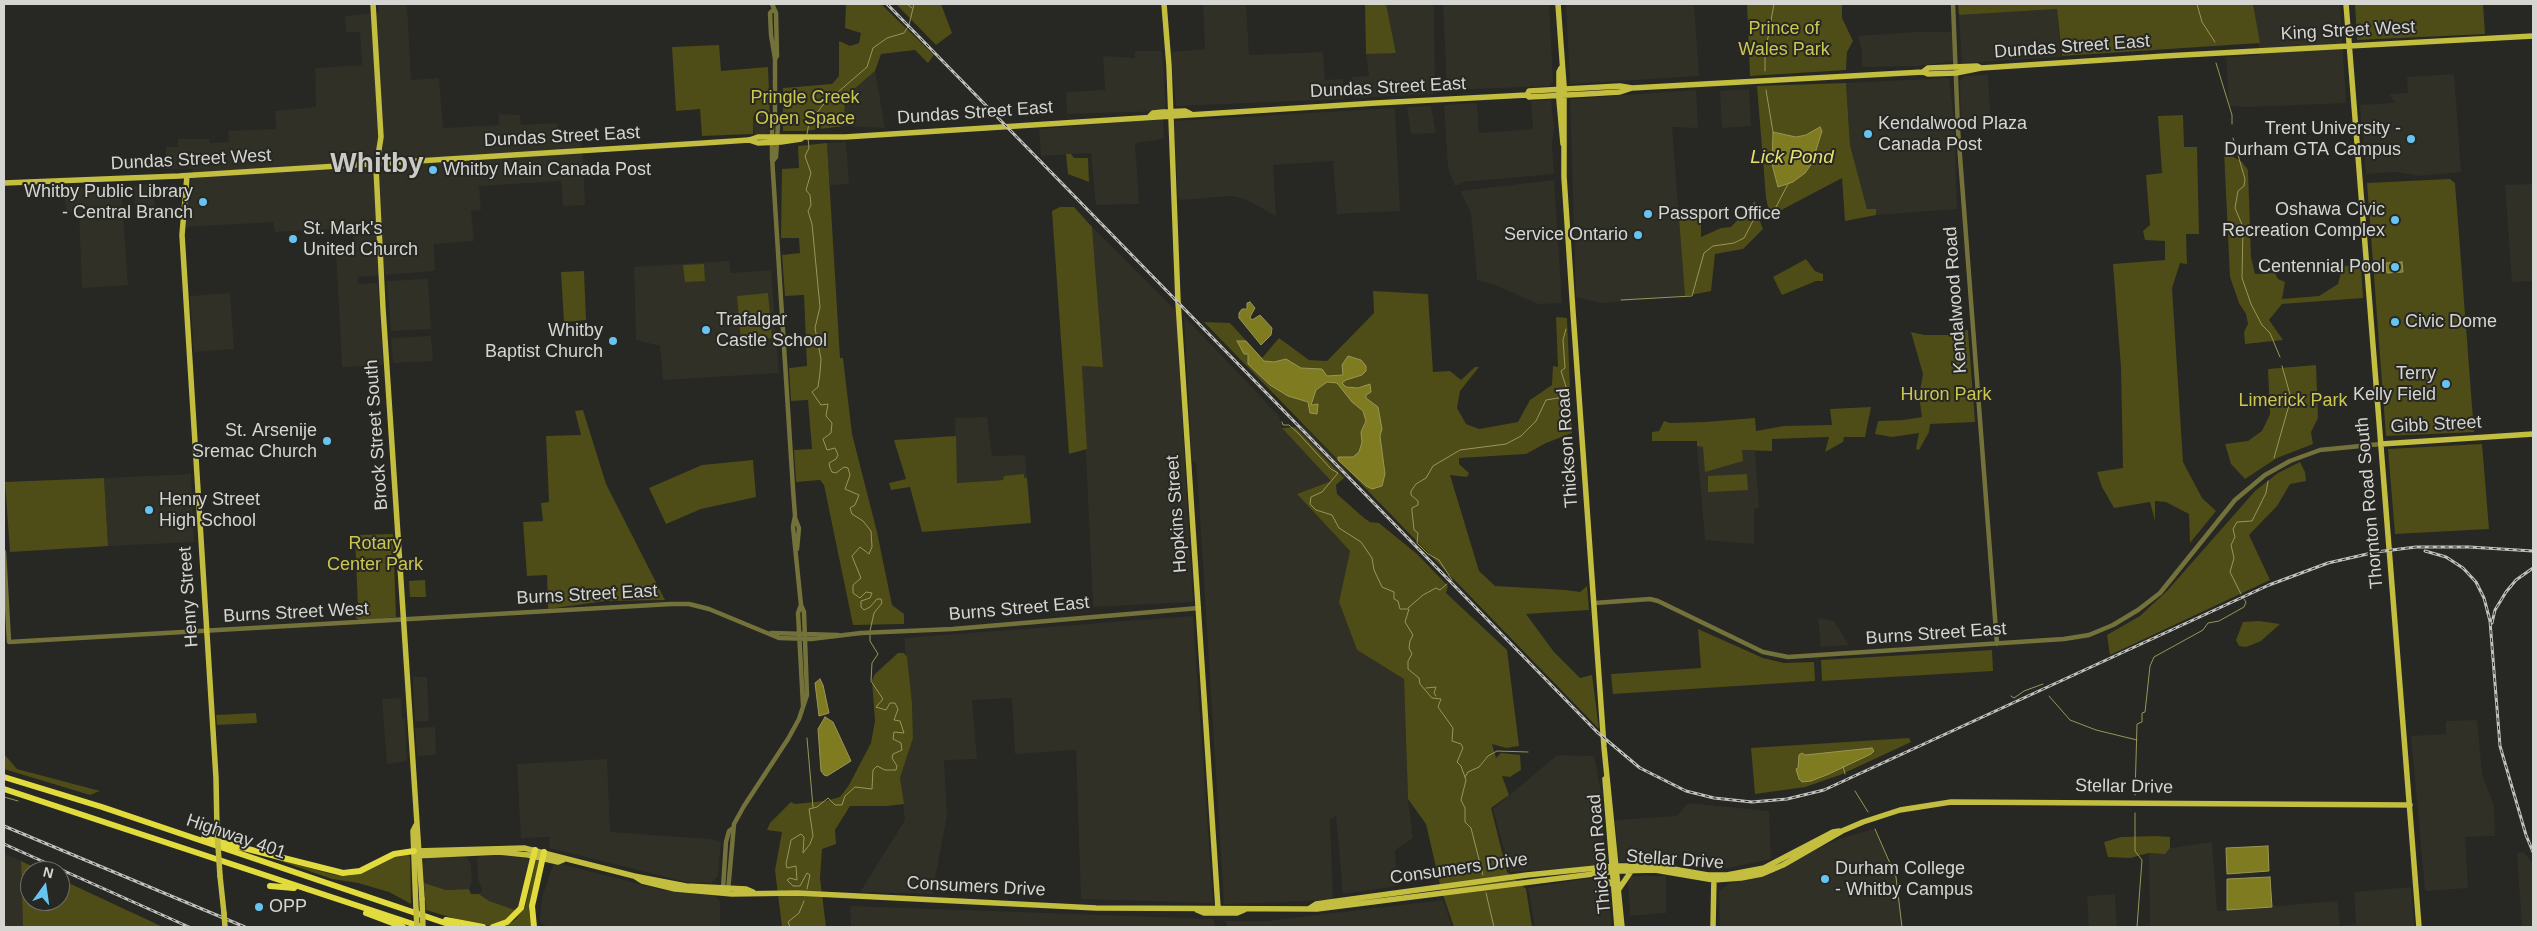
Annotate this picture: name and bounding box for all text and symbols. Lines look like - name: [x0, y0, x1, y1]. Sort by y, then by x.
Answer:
- street label: King Street West: [2280, 17, 2416, 45]
- park label: Prince of Wales Park: [1738, 18, 1830, 60]
- street label: Dundas Street East: [1993, 31, 2151, 63]
- street label: Dundas Street East: [1309, 73, 1467, 103]
- park label: Pringle Creek Open Space: [750, 87, 860, 130]
- street label: Dundas Street East: [896, 97, 1054, 129]
- place label: Kendalwood Plaza Canada Post: [1878, 113, 2027, 156]
- place label: Trent University - Durham GTA Campus: [2224, 118, 2401, 160]
- street label: Dundas Street East: [483, 122, 641, 152]
- marker: Kendalwood Plaza Canada Post: [1862, 128, 1874, 140]
- marker: Trent University - Durham GTA Campus: [2405, 133, 2417, 145]
- street label: Dundas Street West: [110, 145, 272, 175]
- district label: Whitby: [330, 147, 424, 181]
- water label: Lick Pond: [1750, 147, 1834, 169]
- place label: Whitby Main Canada Post: [443, 159, 651, 181]
- marker: Whitby Main Canada Post: [427, 164, 439, 176]
- place label: Whitby Public Library - Central Branch: [24, 181, 193, 223]
- marker: Whitby Public Library - Central Branch: [197, 196, 209, 208]
- place label: Oshawa Civic Recreation Complex: [2222, 199, 2385, 242]
- place label: Passport Office: [1658, 203, 1781, 225]
- marker: Passport Office: [1642, 208, 1654, 220]
- marker: Oshawa Civic Recreation Complex: [2389, 214, 2401, 226]
- place label: St. Mark's United Church: [303, 218, 418, 260]
- place label: Service Ontario: [1504, 224, 1628, 246]
- street label: Kendalwood Road: [1940, 226, 1972, 374]
- marker: Service Ontario: [1632, 229, 1644, 241]
- marker: St. Mark's United Church: [287, 233, 299, 245]
- place label: Centennial Pool: [2258, 256, 2385, 278]
- marker: Centennial Pool: [2389, 261, 2401, 273]
- place label: Trafalgar Castle School: [716, 309, 827, 352]
- place label: Civic Dome: [2405, 311, 2497, 333]
- marker: Civic Dome: [2389, 316, 2401, 328]
- place label: Whitby Baptist Church: [485, 320, 603, 362]
- marker: Trafalgar Castle School: [700, 324, 712, 336]
- marker: Whitby Baptist Church: [607, 335, 619, 347]
- street label: Brock Street South: [361, 359, 393, 511]
- place label: Terry Kelly Field: [2353, 363, 2436, 406]
- marker: Terry Kelly Field: [2440, 378, 2452, 390]
- park label: Huron Park: [1900, 384, 1992, 406]
- street label: Thickson Road: [1553, 387, 1583, 509]
- park label: Limerick Park: [2238, 390, 2348, 412]
- street label: Gibb Street: [2390, 412, 2482, 438]
- street label: Thornton Road South: [2352, 416, 2388, 590]
- place label: St. Arsenije Sremac Church: [192, 420, 317, 462]
- marker: St. Arsenije Sremac Church: [321, 435, 333, 447]
- street label: Hopkins Street: [1162, 454, 1192, 574]
- place label: Henry Street High School: [159, 489, 260, 532]
- marker: Henry Street High School: [143, 504, 155, 516]
- park label: Rotary Center Park: [327, 533, 423, 576]
- street label: Henry Street: [175, 546, 203, 648]
- street label: Burns Street East: [516, 581, 658, 609]
- street label: Burns Street East: [948, 592, 1090, 626]
- street label: Burns Street West: [223, 598, 369, 628]
- street label: Burns Street East: [1865, 618, 2007, 650]
- street label: Stellar Drive: [2075, 775, 2173, 799]
- street label: Thickson Road: [1584, 793, 1616, 915]
- street label: Highway 401: [183, 810, 289, 864]
- street label: Stellar Drive: [1625, 846, 1725, 874]
- street label: Consumers Drive: [1389, 849, 1529, 889]
- place label: Durham College - Whitby Campus: [1835, 858, 1973, 901]
- north arrow: [20, 861, 70, 911]
- text: N: [42, 863, 55, 881]
- street label: Consumers Drive: [906, 873, 1046, 901]
- marker: Durham College - Whitby Campus: [1819, 873, 1831, 885]
- place label: OPP: [269, 896, 307, 918]
- marker: OPP: [253, 901, 265, 913]

